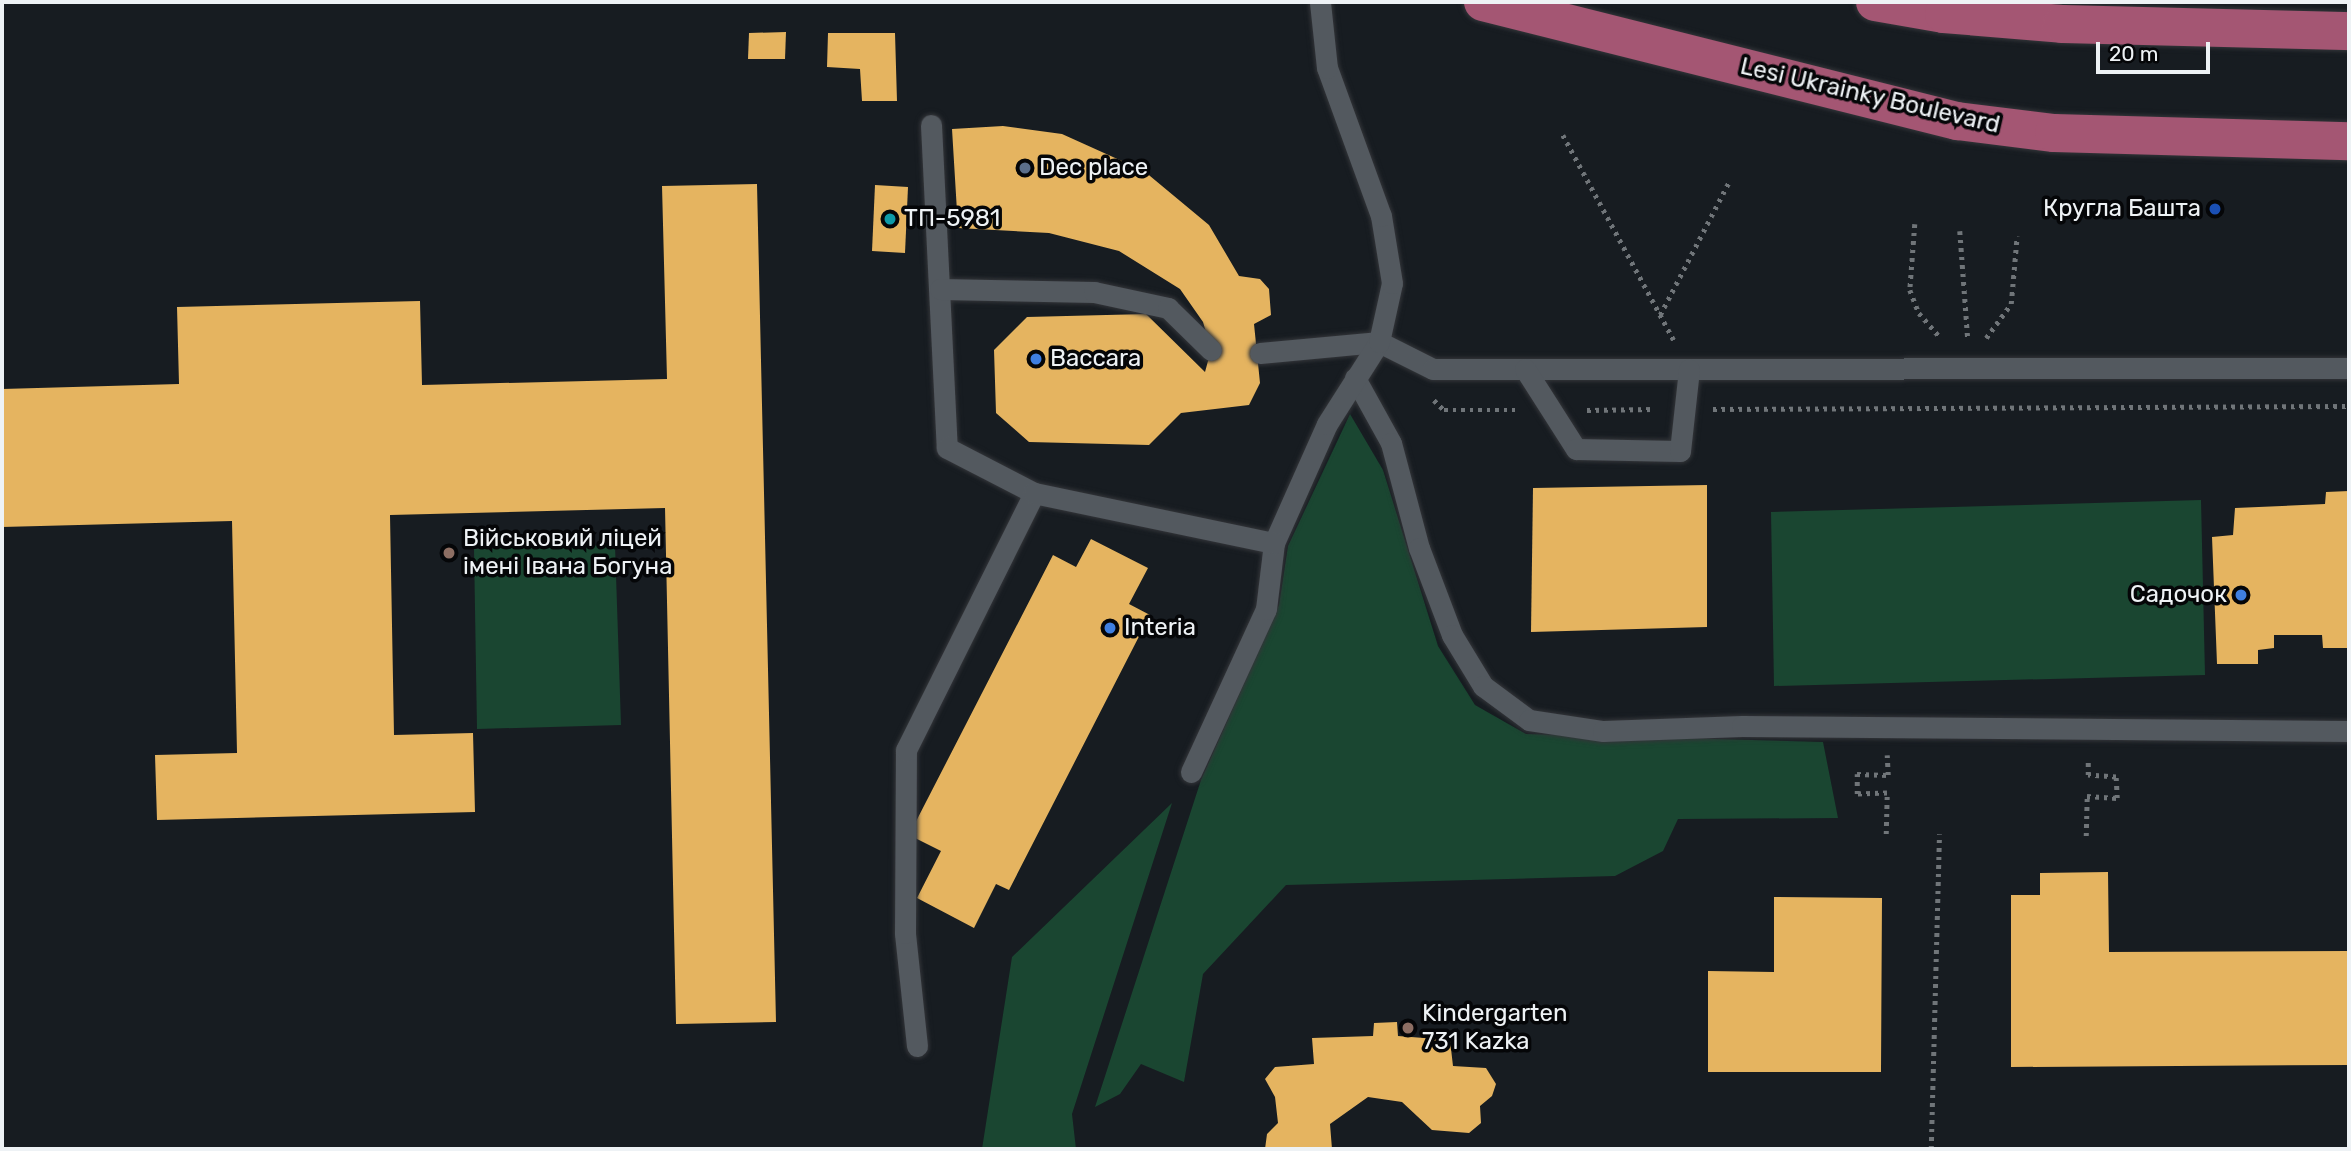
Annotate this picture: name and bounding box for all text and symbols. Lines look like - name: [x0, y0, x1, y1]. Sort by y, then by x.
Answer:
- scale bar: [2099, 28, 2213, 72]
- text: 20 m: [2109, 41, 2158, 66]
- street label: Lesi Ukrainky Boulevard: [1737, 52, 2003, 140]
- place label: Dec place: [1039, 154, 1148, 182]
- marker: Dec place: [1017, 160, 1033, 176]
- place label: Кругла Башта: [2043, 195, 2201, 223]
- marker: Кругла Башта: [2207, 201, 2223, 217]
- place label: ТП-5981: [904, 205, 1000, 233]
- marker: ТП-5981: [882, 211, 898, 227]
- place label: Baccara: [1050, 345, 1141, 373]
- marker: Baccara: [1028, 351, 1044, 367]
- place label: Військовий ліцей імені Івана Богуна: [463, 525, 672, 581]
- marker: Військовий ліцей імені Івана Богуна: [441, 545, 457, 561]
- place label: Садочок: [2130, 581, 2227, 609]
- marker: Садочок: [2233, 587, 2249, 603]
- place label: Interia: [1124, 614, 1196, 642]
- marker: Interia: [1102, 620, 1118, 636]
- place label: Kindergarten 731 Kazka: [1422, 1000, 1567, 1056]
- marker: Kindergarten 731 Kazka: [1400, 1020, 1416, 1036]

